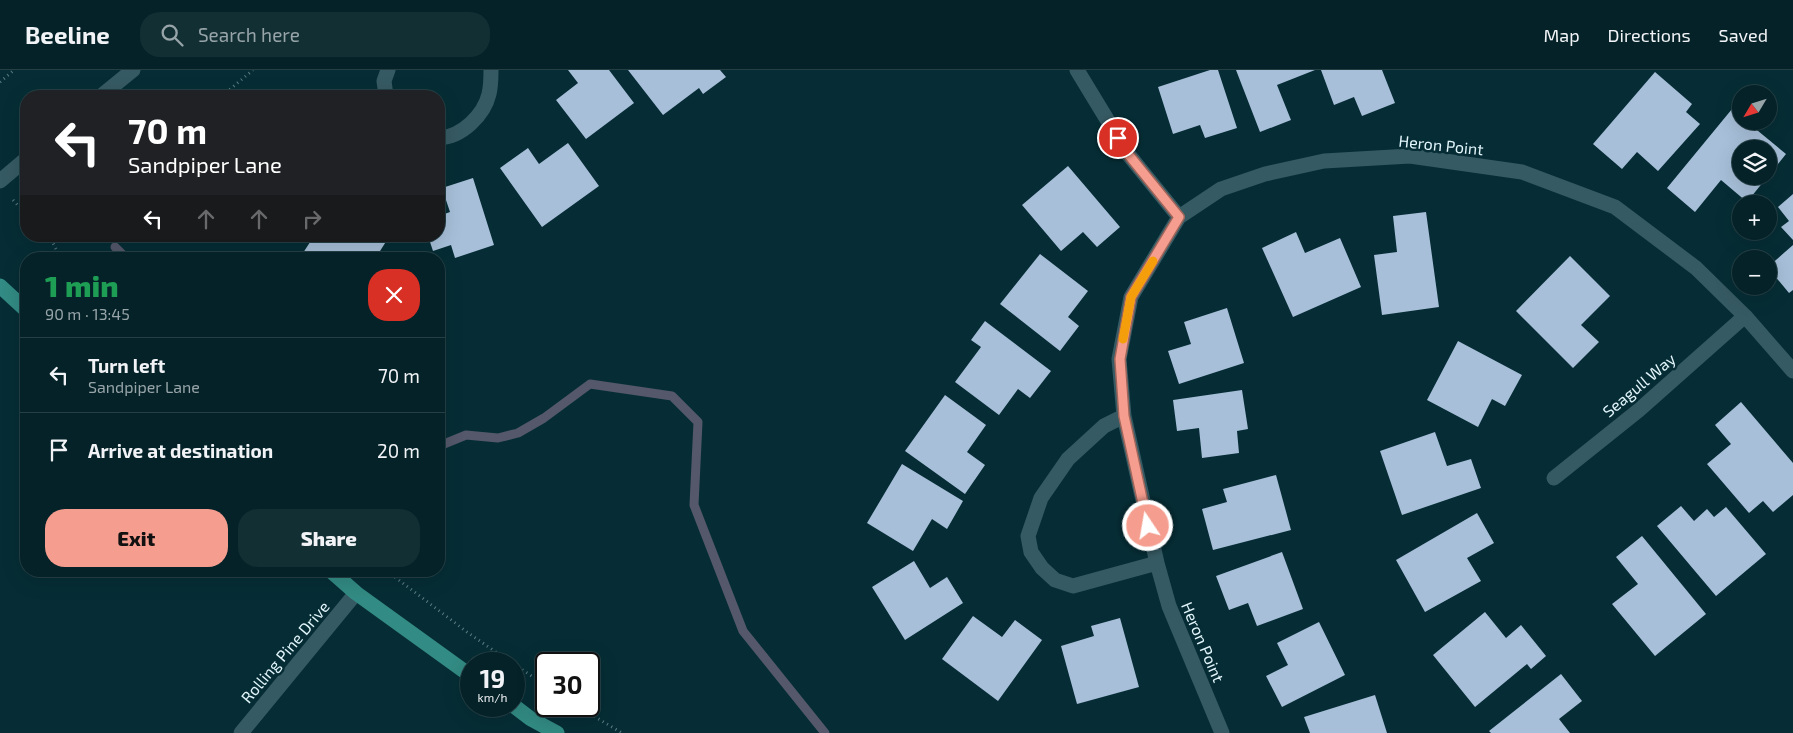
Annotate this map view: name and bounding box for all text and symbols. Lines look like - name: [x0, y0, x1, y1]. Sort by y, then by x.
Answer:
- search box: [140, 12, 490, 57]
- text: Beeline: [25, 20, 110, 49]
- icon: search: [158, 21, 186, 49]
- text: Search here: [198, 23, 300, 46]
- text: Map: [1543, 24, 1580, 46]
- text: Directions: [1608, 24, 1691, 46]
- text: Saved: [1719, 24, 1768, 46]
- north arrow: [1732, 85, 1778, 130]
- map controls: [1732, 85, 1777, 295]
- text: 70 m: [128, 109, 207, 151]
- icon: left: [45, 110, 110, 175]
- pin: [1097, 117, 1139, 159]
- icon: arrive: [1104, 124, 1132, 152]
- street label: Heron Point: [1398, 131, 1484, 158]
- button: layers: [1732, 140, 1777, 185]
- text: Sandpiper Lane: [128, 151, 282, 177]
- button: +: [1732, 195, 1777, 240]
- icon: left: [139, 205, 167, 233]
- icon: ahead: [192, 205, 220, 233]
- icon: ahead: [245, 205, 273, 233]
- icon: right: [298, 205, 326, 233]
- button: −: [1732, 250, 1777, 295]
- text: 1 min: [45, 267, 119, 303]
- button: close: [368, 269, 420, 321]
- text: 90 m · 13:45: [45, 304, 130, 323]
- street label: Seagull Way: [1598, 348, 1679, 421]
- text: Turn left: [88, 354, 165, 377]
- icon: left: [45, 361, 73, 389]
- text: 70 m: [378, 364, 420, 387]
- text: Sandpiper Lane: [88, 377, 200, 396]
- icon: arrive: [45, 436, 73, 464]
- text: Arrive at destination: [88, 439, 273, 462]
- text: 20 m: [377, 439, 420, 462]
- position arrow: [1121, 499, 1173, 551]
- button: Exit: [45, 509, 228, 567]
- button: Share: [238, 509, 420, 567]
- street label: Rolling Pine Drive: [237, 597, 333, 706]
- street label: Heron Point: [1178, 599, 1229, 685]
- speed limit sign: 30: [535, 652, 600, 717]
- text: 19: [480, 663, 505, 693]
- text: km/h: [478, 690, 507, 704]

